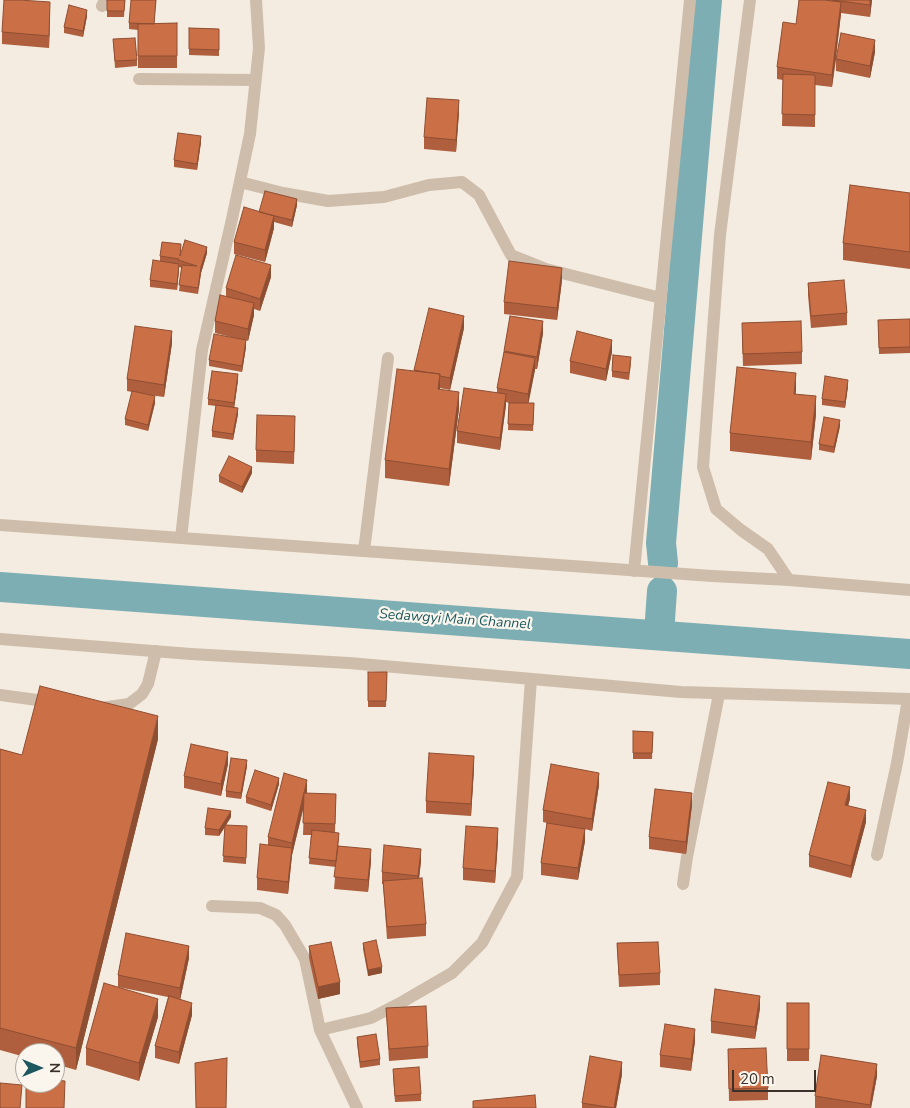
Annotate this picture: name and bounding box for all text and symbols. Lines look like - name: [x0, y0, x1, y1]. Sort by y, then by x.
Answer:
- water label: Sedawgyi Main Channel: [379, 606, 531, 634]
- north arrow: [15, 1043, 65, 1093]
- scale bar: [735, 1060, 819, 1092]
- text: N: [45, 1063, 64, 1073]
- text: 20 m: [740, 1069, 775, 1089]

